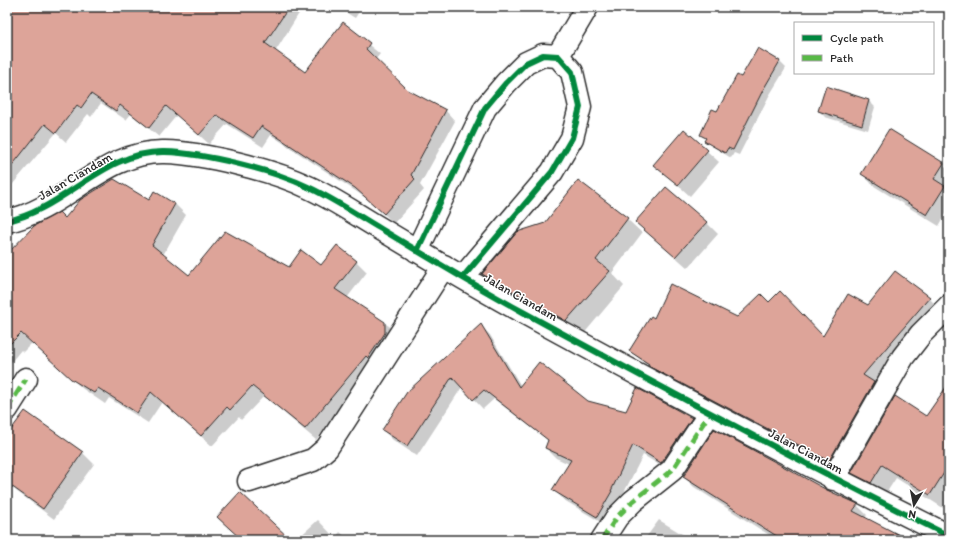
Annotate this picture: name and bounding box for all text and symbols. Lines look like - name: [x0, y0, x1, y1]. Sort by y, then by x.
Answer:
- legend: [794, 22, 934, 74]
- text: Cycle path: [830, 31, 884, 45]
- text: Path: [830, 51, 853, 65]
- street label: Jalan Ciandam: [35, 149, 115, 203]
- street label: Jalan Ciandam: [481, 270, 561, 324]
- street label: Jalan Ciandam: [766, 425, 846, 477]
- north arrow: [894, 485, 934, 525]
- text: N: [908, 507, 917, 521]

